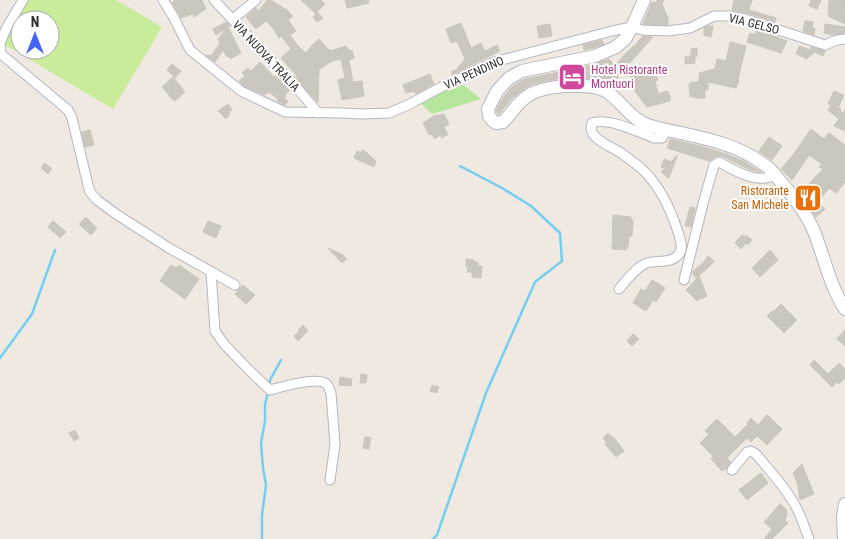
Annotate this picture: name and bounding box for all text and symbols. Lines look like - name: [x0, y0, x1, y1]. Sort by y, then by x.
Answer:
- north arrow: [10, 10, 60, 60]
- street label: VIA GELSO: [727, 11, 781, 37]
- text: N: [31, 14, 39, 30]
- street label: VIA NUOVA TRALIA: [230, 18, 302, 94]
- street label: VIA PENDINO: [442, 54, 506, 92]
- hotel icon: Hotel Ristorante Montuori: [557, 62, 587, 92]
- place label: Hotel Ristorante Montuori: [591, 63, 668, 91]
- restaurant icon: Ristorante San Michele: [793, 183, 823, 213]
- place label: Ristorante San Michele: [731, 184, 789, 212]

